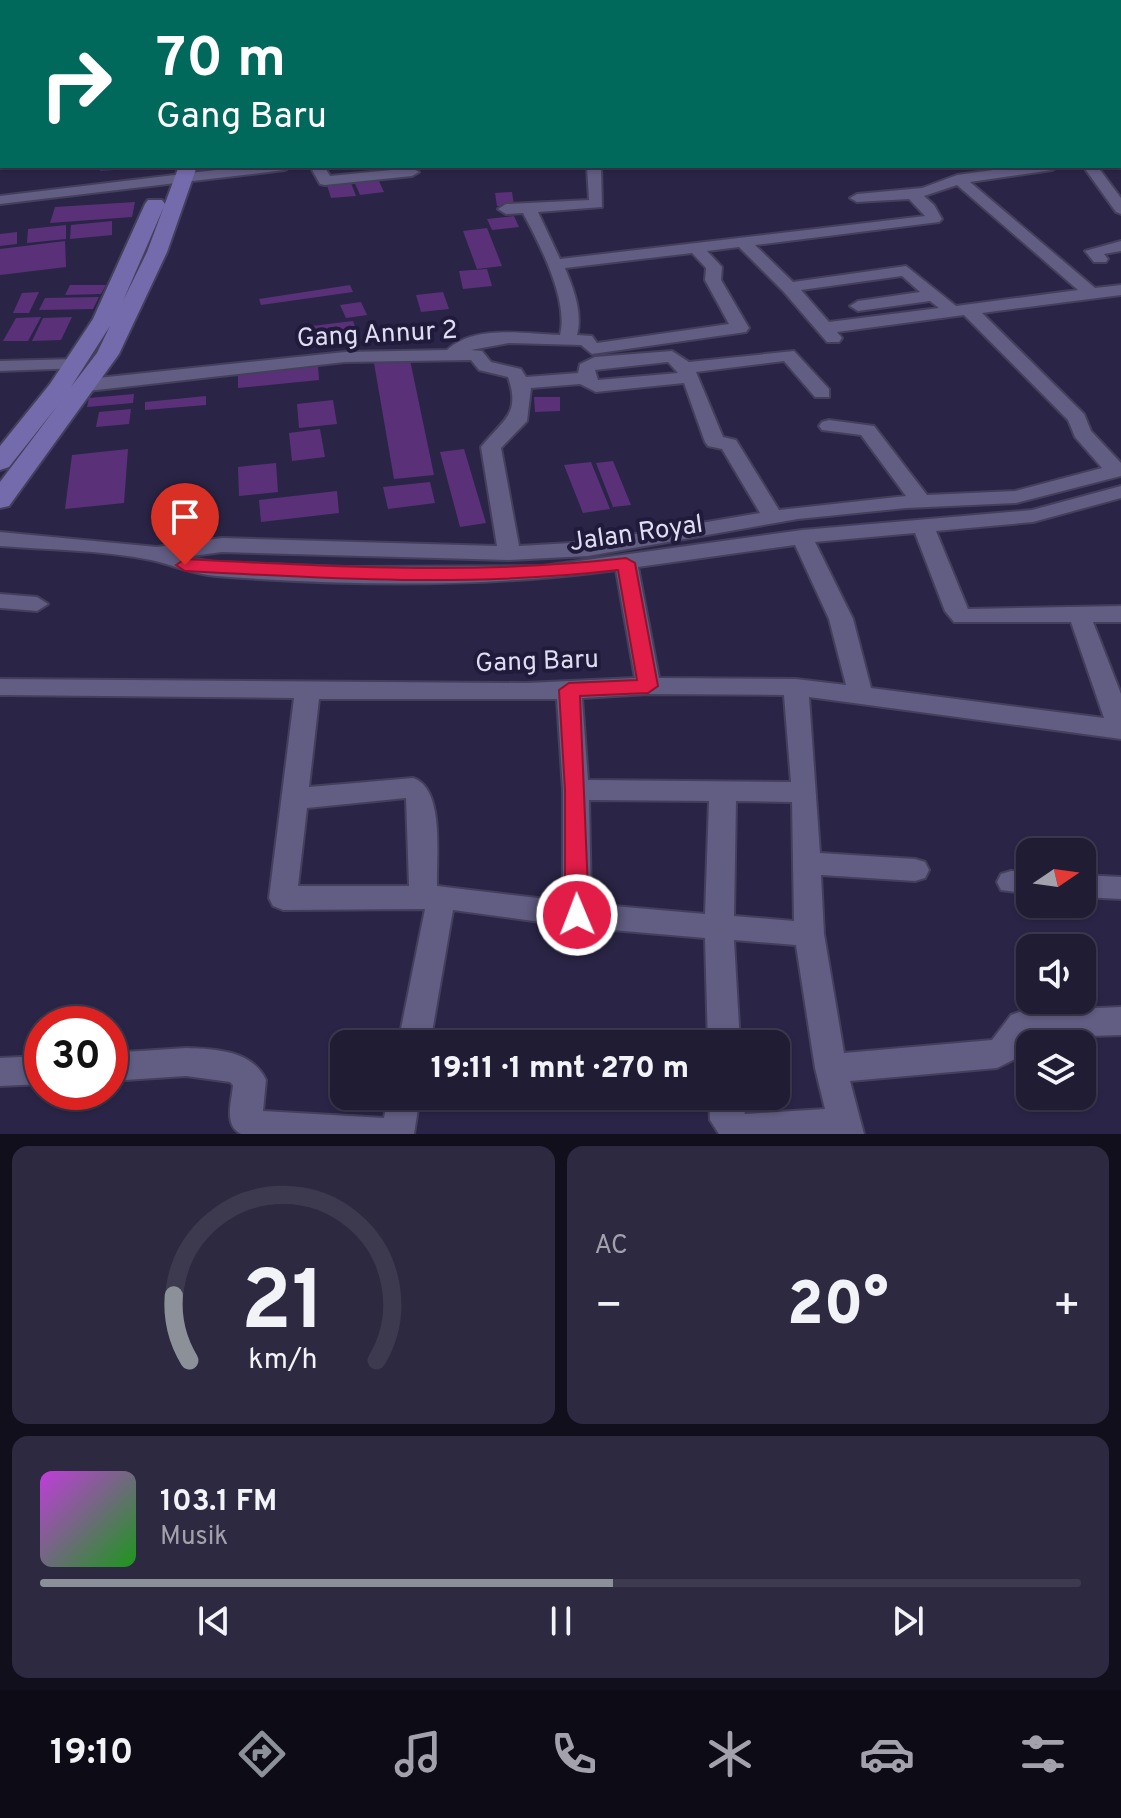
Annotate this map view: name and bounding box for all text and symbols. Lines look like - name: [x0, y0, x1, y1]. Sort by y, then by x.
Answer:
- text: 70 m: [156, 26, 286, 96]
- icon: right: [24, 32, 128, 136]
- text: Gang Baru: [156, 95, 327, 141]
- street label: Gang Annur 2: [296, 315, 458, 356]
- pin: [151, 483, 219, 565]
- icon: arrive: [163, 495, 207, 539]
- street label: Jalan Royal: [568, 509, 705, 560]
- street label: Gang Baru: [475, 644, 599, 681]
- north arrow: [1016, 838, 1096, 918]
- map controls: [1016, 838, 1096, 1110]
- position arrow: [535, 873, 619, 957]
- button: sound: [1016, 934, 1096, 1014]
- speed limit sign: 30: [24, 1006, 128, 1110]
- button: layers: [1016, 1030, 1096, 1110]
- text: 19:11 · 1 mnt · 270 m: [431, 1051, 689, 1088]
- text: AC: [595, 1230, 628, 1263]
- text: 21: [241, 1254, 325, 1359]
- text: 20°: [787, 1270, 889, 1346]
- text: −: [595, 1280, 623, 1336]
- text: +: [1053, 1280, 1081, 1336]
- text: km/h: [249, 1343, 318, 1379]
- text: 103.1 FM: [160, 1484, 277, 1521]
- text: Musik: [160, 1521, 228, 1554]
- icon: previous: [192, 1599, 236, 1643]
- icon: pause: [539, 1599, 583, 1643]
- icon: next: [886, 1599, 930, 1643]
- icon: directions: [234, 1726, 290, 1782]
- icon: music: [390, 1726, 446, 1782]
- icon: phone: [546, 1726, 602, 1782]
- icon: climate: [702, 1726, 758, 1782]
- icon: car: [859, 1726, 915, 1782]
- icon: filters: [1015, 1726, 1071, 1782]
- text: 19:10: [50, 1731, 133, 1777]

